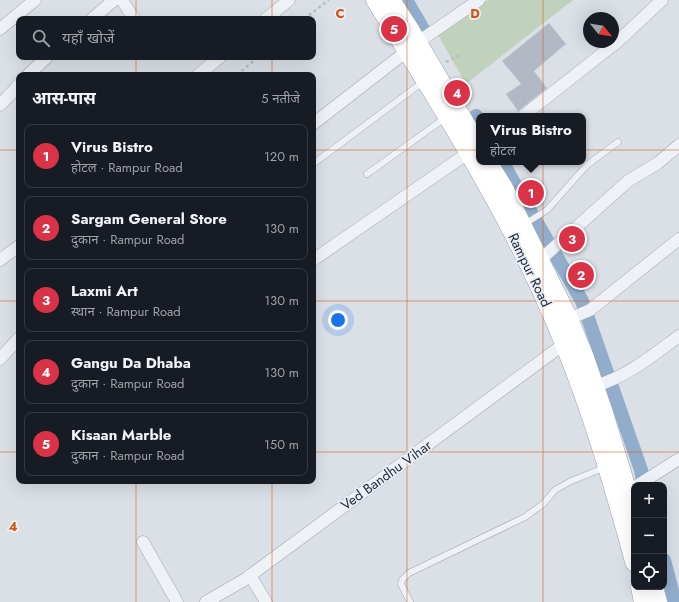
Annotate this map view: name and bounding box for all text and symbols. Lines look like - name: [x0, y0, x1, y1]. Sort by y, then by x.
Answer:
- text: C: [335, 4, 345, 23]
- text: D: [470, 4, 480, 23]
- north arrow: [583, 12, 619, 48]
- pin: 5: [381, 14, 407, 44]
- search box: [16, 16, 316, 60]
- icon: search: [30, 27, 52, 49]
- text: यहाँ खोजें: [62, 27, 114, 49]
- pin: 4: [444, 78, 470, 108]
- text: आस-पास: [32, 86, 96, 110]
- text: 5 नतीजे: [261, 89, 300, 108]
- popup: [476, 113, 586, 165]
- text: Virus Bistro: [490, 119, 572, 141]
- text: Virus Bistro: [71, 136, 153, 158]
- text: होटल: [490, 141, 516, 160]
- text: 1: [43, 147, 49, 166]
- text: 120 m: [264, 147, 299, 166]
- text: होटल · Rampur Road: [71, 158, 183, 177]
- pin: 1: [518, 178, 544, 208]
- text: Sargam General Store: [71, 208, 227, 230]
- text: 2: [42, 219, 50, 238]
- text: 130 m: [264, 219, 299, 238]
- pin: 3: [559, 224, 585, 254]
- text: दुकान · Rampur Road: [71, 230, 184, 249]
- street label: Rampur Road: [503, 230, 557, 310]
- pin: 2: [568, 260, 594, 290]
- text: Laxmi Art: [71, 280, 138, 302]
- text: 3: [42, 291, 50, 310]
- text: 130 m: [264, 291, 299, 310]
- text: स्थान · Rampur Road: [71, 302, 181, 321]
- your location: [328, 310, 348, 330]
- text: Gangu Da Dhaba: [71, 352, 191, 374]
- text: 4: [41, 363, 51, 382]
- text: 130 m: [264, 363, 299, 382]
- text: दुकान · Rampur Road: [71, 374, 184, 393]
- text: Kisaan Marble: [71, 424, 171, 446]
- text: 5: [42, 435, 50, 454]
- text: 150 m: [264, 435, 299, 454]
- street label: Ved Bandhu Vihar: [336, 435, 436, 515]
- text: दुकान · Rampur Road: [71, 446, 184, 465]
- map controls: [631, 482, 667, 590]
- button: +: [631, 482, 667, 518]
- text: 4: [8, 517, 18, 536]
- button: −: [631, 518, 667, 554]
- button: locate: [631, 554, 667, 590]

